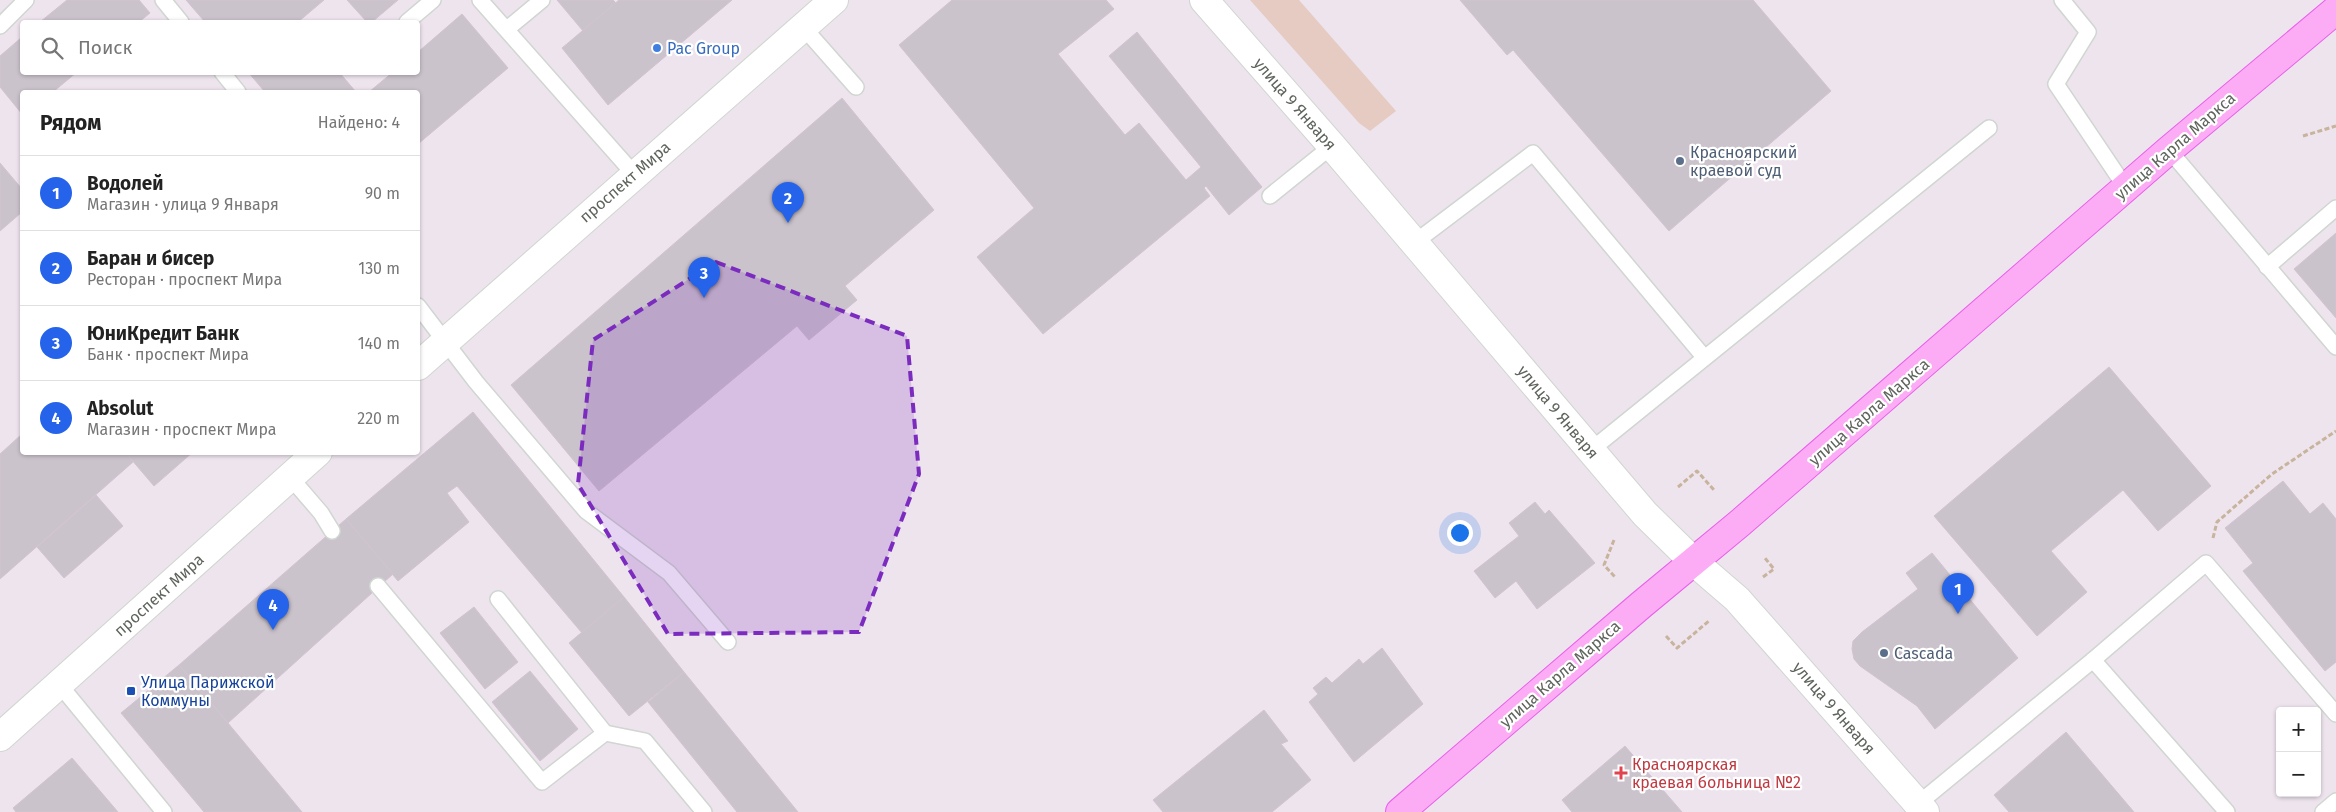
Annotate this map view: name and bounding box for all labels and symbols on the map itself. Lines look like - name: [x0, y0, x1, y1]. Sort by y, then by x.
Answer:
- place label: Pac Group: [667, 39, 740, 58]
- marker: Pac Group: [651, 42, 663, 54]
- street label: улица 9 Января: [1250, 54, 1340, 154]
- street label: улица Карла Маркса: [2111, 89, 2239, 203]
- street label: проспект Мира: [576, 137, 674, 227]
- place label: Красноярский краевой суд: [1690, 143, 1797, 180]
- marker: Красноярский краевой суд: [1674, 155, 1686, 167]
- pin: 2: [772, 182, 804, 223]
- pin: 3: [688, 257, 720, 298]
- street label: улица Карла Маркса: [1805, 355, 1933, 469]
- street label: улица 9 Января: [1513, 361, 1603, 463]
- your location: [1447, 520, 1473, 546]
- street label: проспект Мира: [110, 550, 208, 640]
- pin: 1: [1942, 573, 1974, 614]
- pin: 4: [257, 589, 289, 630]
- street label: улица Карла Маркса: [1496, 617, 1624, 731]
- place label: Cascada: [1894, 644, 1953, 663]
- marker: Cascada: [1878, 647, 1890, 659]
- street label: улица 9 Января: [1789, 658, 1879, 758]
- place label: Улица Парижской Коммуны: [141, 673, 275, 710]
- marker: Улица Парижской Коммуны: [125, 685, 137, 697]
- place label: Красноярская краевая больница №2: [1632, 755, 1801, 792]
- marker: Красноярская краевая больница №2: [1614, 766, 1628, 780]

